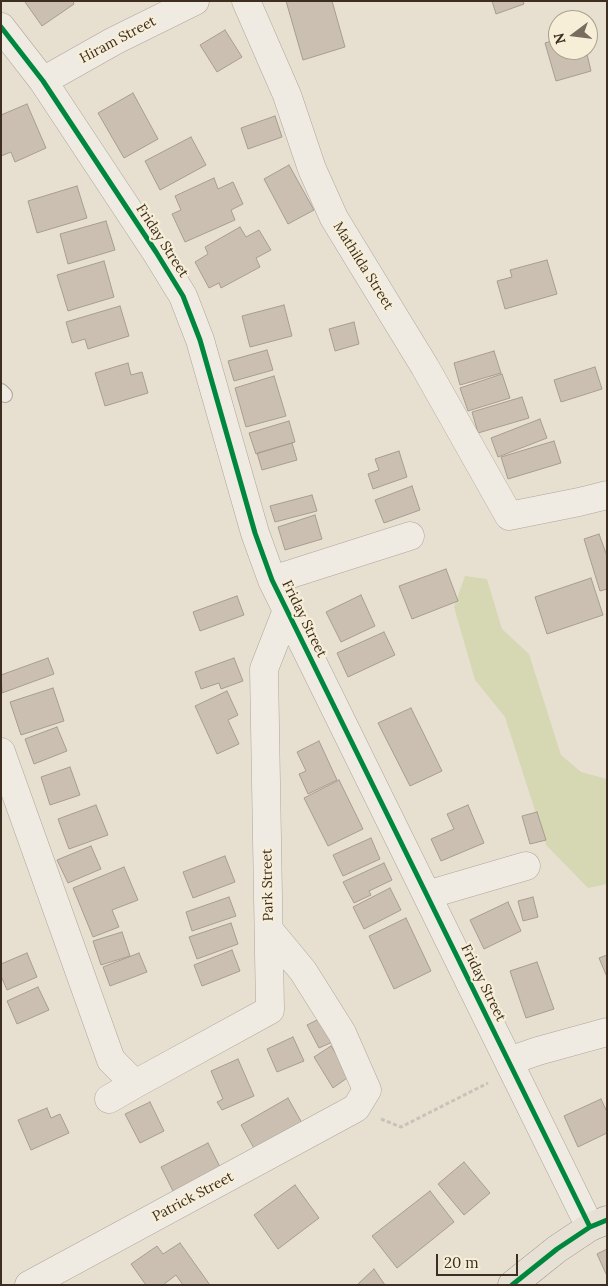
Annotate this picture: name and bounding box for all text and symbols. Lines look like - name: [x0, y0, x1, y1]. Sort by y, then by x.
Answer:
- north arrow: [548, 10, 598, 60]
- street label: Hiram Street: [77, 13, 159, 67]
- text: N: [549, 31, 570, 46]
- street label: Friday Street: [132, 201, 192, 281]
- street label: Mathilda Street: [329, 219, 397, 313]
- street label: Friday Street: [278, 578, 330, 660]
- street label: Park Street: [259, 849, 277, 921]
- street label: Friday Street: [457, 942, 509, 1024]
- street label: Patrick Street: [150, 1169, 236, 1225]
- scale bar: [438, 1244, 520, 1276]
- text: 20 m: [444, 1253, 479, 1272]

